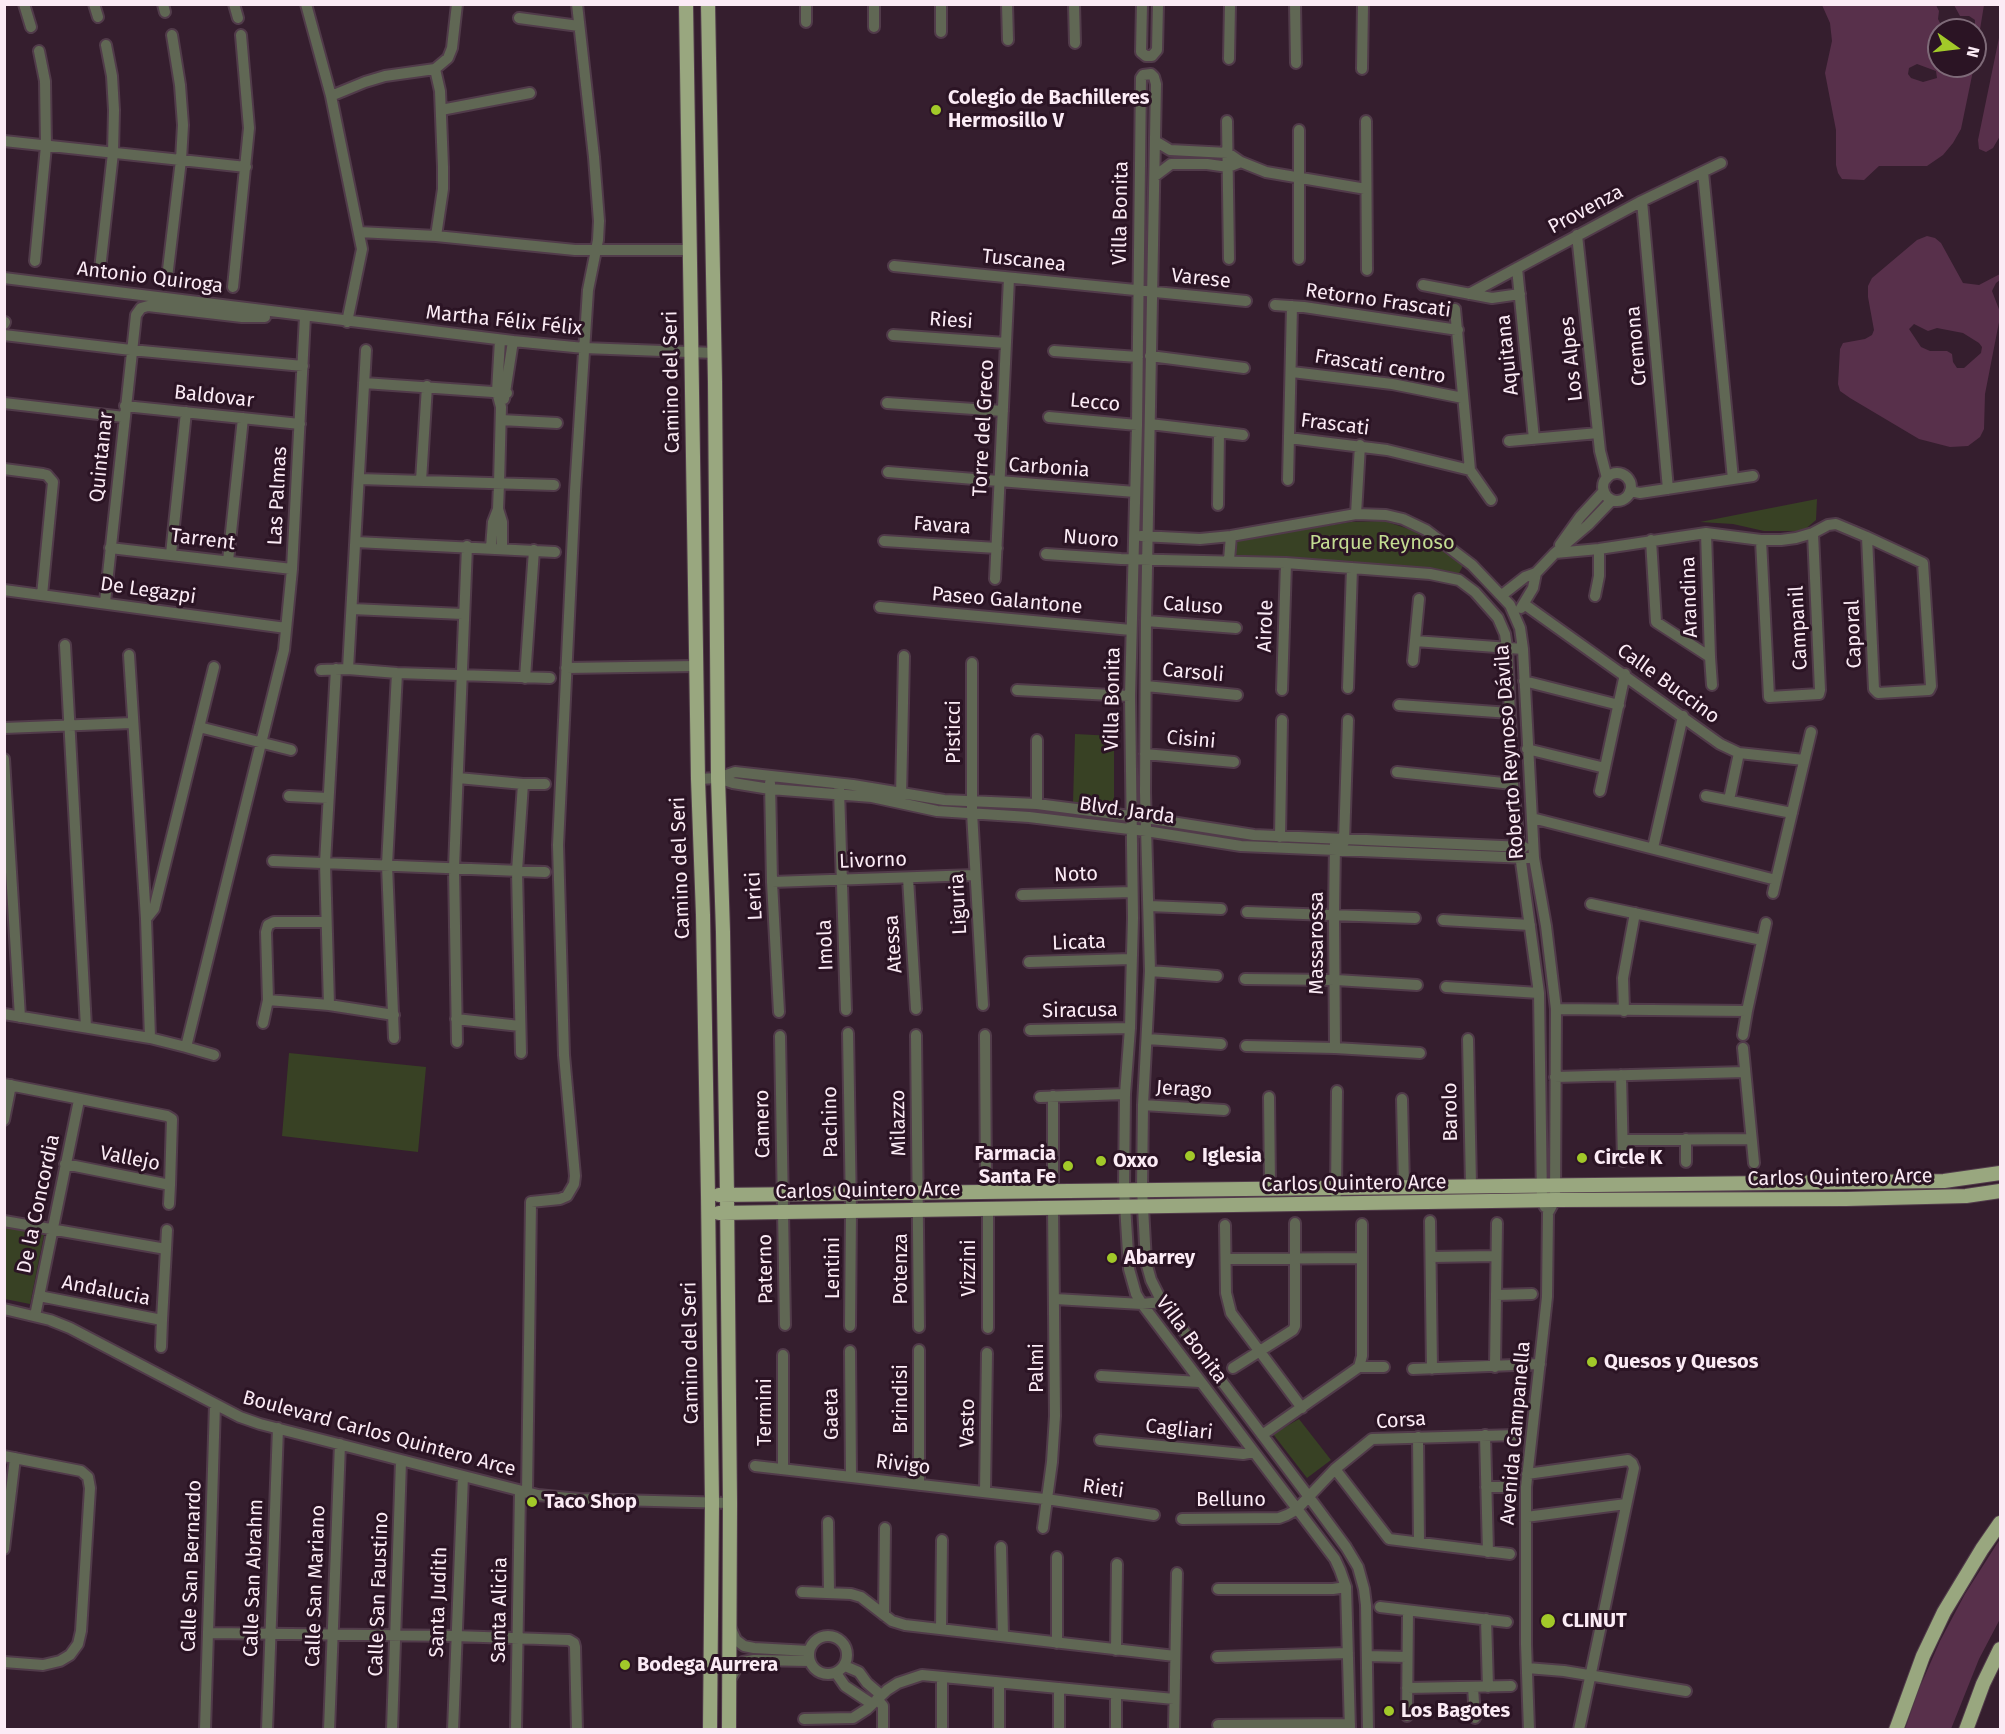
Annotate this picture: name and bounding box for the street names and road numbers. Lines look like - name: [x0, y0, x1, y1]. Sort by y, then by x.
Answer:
- street label: Villa Bonita: [1108, 161, 1134, 265]
- street label: Provenza: [1544, 180, 1628, 240]
- street label: Tuscanea: [981, 245, 1067, 277]
- street label: Antonio Quiroga: [76, 257, 224, 299]
- street label: Varese: [1170, 264, 1232, 294]
- street label: Retorno Frascati: [1304, 279, 1452, 323]
- street label: Martha Félix Félix: [425, 301, 583, 341]
- street label: Cremona: [1622, 305, 1652, 387]
- street label: Riesi: [928, 308, 974, 334]
- street label: Camino del Seri: [659, 311, 685, 453]
- street label: Aquitana: [1492, 313, 1524, 397]
- street label: Los Alpes: [1556, 315, 1588, 403]
- street label: Frascati centro: [1313, 345, 1447, 389]
- street label: Torre del Greco: [968, 359, 1000, 497]
- street label: Baldovar: [173, 381, 255, 413]
- street label: Lecco: [1069, 389, 1121, 417]
- street label: Frascati: [1299, 409, 1371, 441]
- street label: Quintanar: [85, 410, 119, 504]
- street label: Las Palmas: [263, 446, 293, 546]
- street label: Carbonia: [1008, 453, 1090, 483]
- street label: Favara: [912, 512, 972, 540]
- street label: Tarrent: [169, 524, 237, 556]
- street label: Nuoro: [1062, 525, 1120, 553]
- street label: Arandina: [1677, 556, 1703, 638]
- street label: De Legazpi: [99, 572, 197, 610]
- street label: Paseo Galantone: [931, 582, 1083, 620]
- street label: Campanil: [1785, 585, 1813, 671]
- street label: Caluso: [1162, 592, 1224, 620]
- street label: Airole: [1253, 599, 1279, 653]
- street label: Caporal: [1841, 599, 1867, 669]
- street label: Calle Buccino: [1612, 639, 1724, 729]
- street label: Roberto Reynoso Dávila: [1491, 644, 1529, 860]
- street label: Villa Bonita: [1100, 647, 1126, 751]
- street label: Carsoli: [1161, 658, 1225, 688]
- street label: Pisticci: [942, 700, 966, 764]
- street label: Cisini: [1165, 726, 1217, 754]
- street label: Blvd. Jarda: [1078, 792, 1176, 830]
- street label: Camino del Seri: [667, 796, 695, 940]
- street label: Livorno: [839, 848, 907, 874]
- street label: Noto: [1054, 862, 1098, 888]
- street label: Lerici: [742, 871, 768, 921]
- street label: Liguria: [945, 873, 973, 935]
- street label: Massarossa: [1305, 891, 1329, 995]
- street label: Atessa: [880, 914, 908, 974]
- street label: Imola: [813, 919, 839, 971]
- street label: Licata: [1052, 930, 1106, 956]
- street label: Siracusa: [1042, 998, 1118, 1024]
- street label: Jerago: [1155, 1076, 1213, 1104]
- street label: Barolo: [1438, 1082, 1464, 1142]
- street label: Pachino: [818, 1086, 844, 1158]
- street label: Camero: [750, 1089, 776, 1159]
- street label: Milazzo: [886, 1089, 912, 1157]
- street label: De la Concordia: [13, 1132, 65, 1276]
- street label: Vallejo: [98, 1141, 162, 1177]
- street label: Carlos Quintero Arce: [1747, 1164, 1933, 1192]
- street label: Carlos Quintero Arce: [1261, 1170, 1447, 1198]
- street label: Carlos Quintero Arce: [775, 1177, 961, 1205]
- street label: Potenza: [889, 1233, 913, 1305]
- street label: Paterno: [753, 1234, 779, 1304]
- street label: Lentini: [821, 1237, 845, 1299]
- street label: Vizzini: [957, 1239, 981, 1297]
- street label: Andalucia: [60, 1271, 152, 1311]
- street label: Camino del Seri: [678, 1282, 704, 1424]
- street label: Villa Bonita: [1150, 1291, 1232, 1389]
- street label: Avenida Campanella: [1496, 1340, 1536, 1526]
- street label: Palmi: [1025, 1343, 1049, 1393]
- street label: Brindisi: [889, 1364, 913, 1434]
- street label: Termini: [753, 1378, 777, 1446]
- street label: Boulevard Carlos Quintero Arce: [240, 1386, 518, 1482]
- street label: Gaeta: [820, 1388, 844, 1440]
- street label: Vasto: [956, 1398, 980, 1448]
- street label: Corsa: [1375, 1407, 1427, 1435]
- street label: Cagliari: [1144, 1415, 1214, 1445]
- street label: Rivigo: [874, 1450, 932, 1480]
- street label: Rieti: [1081, 1474, 1125, 1504]
- street label: Calle San Bernardo: [177, 1479, 207, 1653]
- street label: Belluno: [1196, 1488, 1266, 1512]
- street label: Calle San Abrahm: [239, 1498, 269, 1658]
- street label: Calle San Mariano: [301, 1504, 331, 1668]
- street label: Calle San Faustino: [364, 1511, 394, 1677]
- street label: Santa Judith: [425, 1546, 453, 1658]
- street label: Santa Alicia: [487, 1557, 513, 1663]

